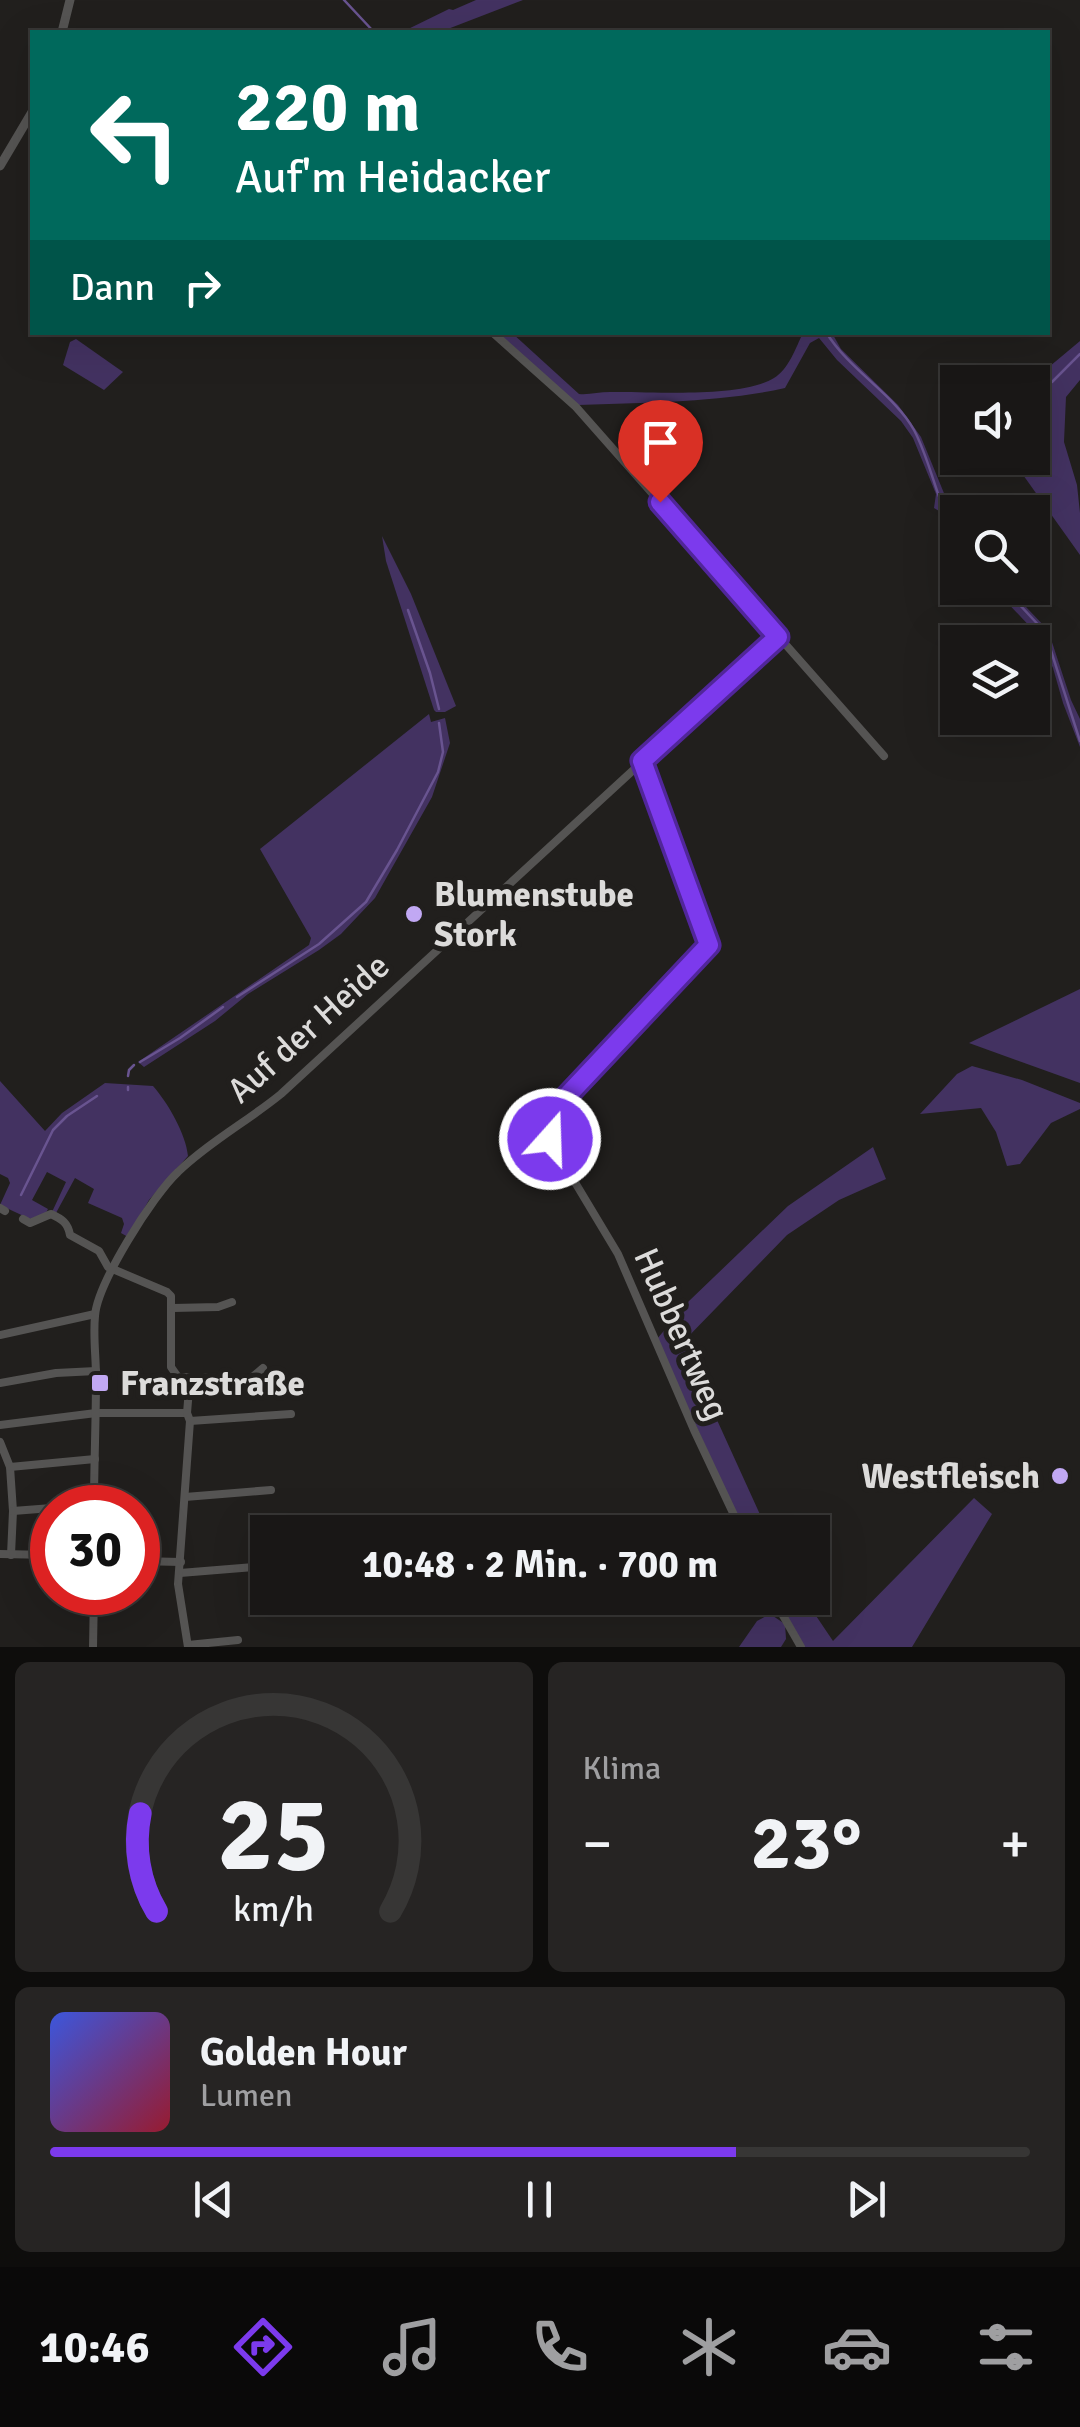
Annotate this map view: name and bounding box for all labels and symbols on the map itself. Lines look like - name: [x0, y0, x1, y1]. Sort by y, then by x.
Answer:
- pin: [618, 400, 703, 503]
- place label: Blumenstube Stork: [434, 873, 634, 956]
- marker: Blumenstube Stork: [403, 903, 425, 925]
- street label: Auf der Heide: [219, 944, 398, 1112]
- position arrow: [498, 1087, 602, 1191]
- street label: Hubbertweg: [624, 1241, 739, 1427]
- place label: Franzstraße: [120, 1362, 305, 1405]
- marker: Franzstraße: [89, 1372, 111, 1394]
- place label: Westfleisch: [861, 1455, 1040, 1498]
- marker: Westfleisch: [1049, 1465, 1071, 1487]
- speed limit sign: 30: [30, 1485, 160, 1615]

